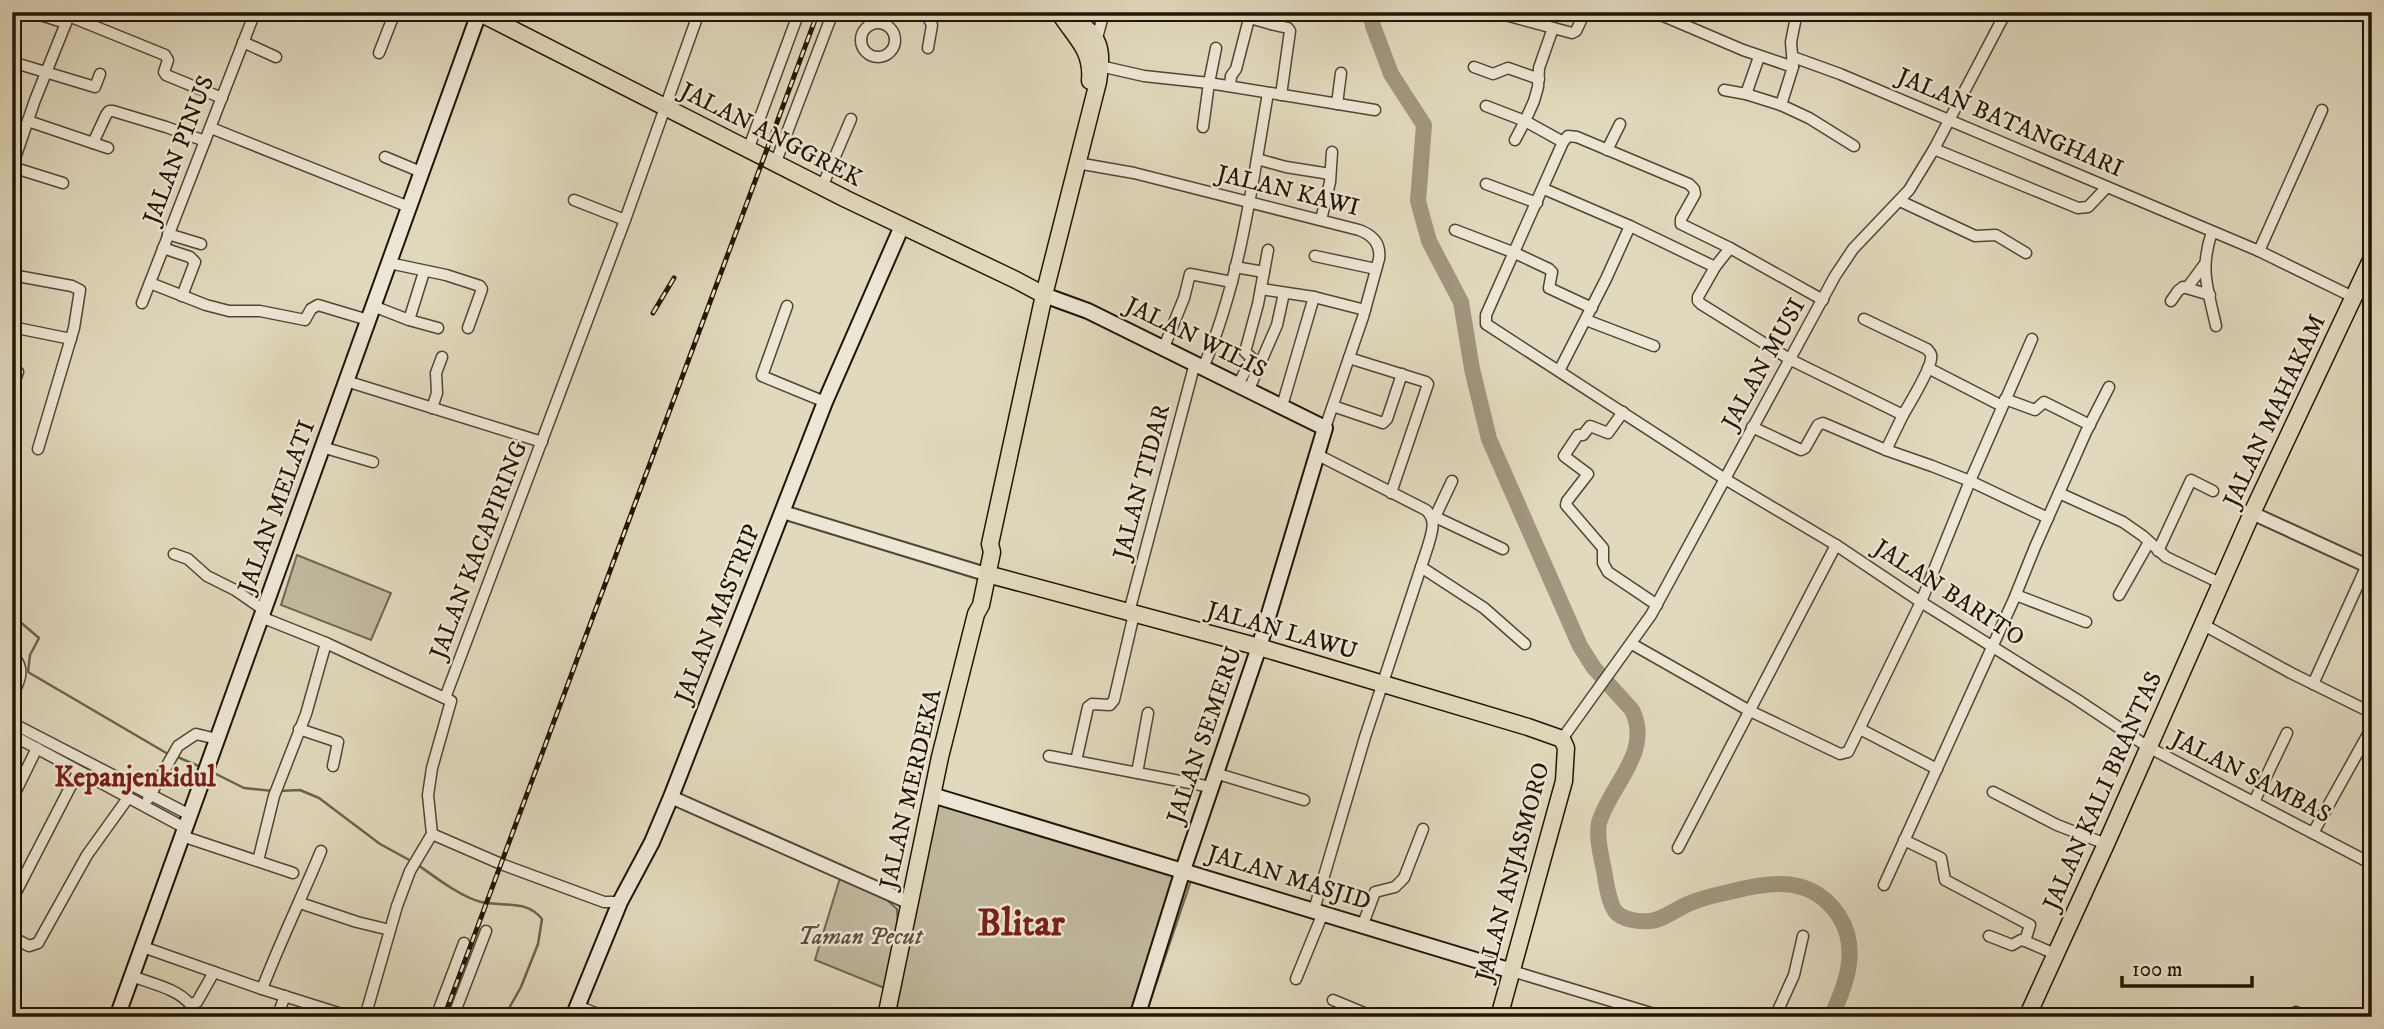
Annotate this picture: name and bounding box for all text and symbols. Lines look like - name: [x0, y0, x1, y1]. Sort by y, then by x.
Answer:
- street label: JALAN BATANGHARI: [1891, 61, 2128, 184]
- street label: JALAN PINUS: [136, 71, 221, 231]
- street label: JALAN ANGGREK: [673, 75, 867, 194]
- street label: JALAN KAWI: [1212, 158, 1362, 223]
- street label: JALAN WILIS: [1118, 290, 1272, 385]
- street label: JALAN MUSI: [1715, 293, 1812, 437]
- street label: JALAN MAHAKAM: [2216, 310, 2333, 514]
- street label: JALAN TIDAR: [1106, 401, 1177, 565]
- street label: JALAN MELATI: [231, 416, 322, 599]
- street label: JALAN KACAPIRING: [423, 436, 535, 665]
- street label: JALAN MASTRIP: [668, 520, 768, 710]
- street label: JALAN BARITO: [1866, 532, 2030, 653]
- street label: JALAN LAWU: [1201, 595, 1361, 667]
- street label: JALAN SEMERU: [1160, 643, 1249, 829]
- street label: JALAN KALI BRANTAS: [2036, 667, 2169, 917]
- street label: JALAN MERDEKA: [873, 686, 949, 894]
- street label: JALAN SAMBAS: [2164, 723, 2336, 830]
- street label: JALAN ANJASMORO: [1469, 759, 1557, 987]
- district label: Kepanjenkidul: [54, 760, 216, 795]
- street label: JALAN MASJID: [1202, 838, 1374, 917]
- district label: Blitar: [977, 900, 1066, 948]
- park label: Taman Pecut: [798, 922, 924, 952]
- scale bar: [2122, 945, 2251, 989]
- text: 100 m: [2132, 957, 2183, 983]

